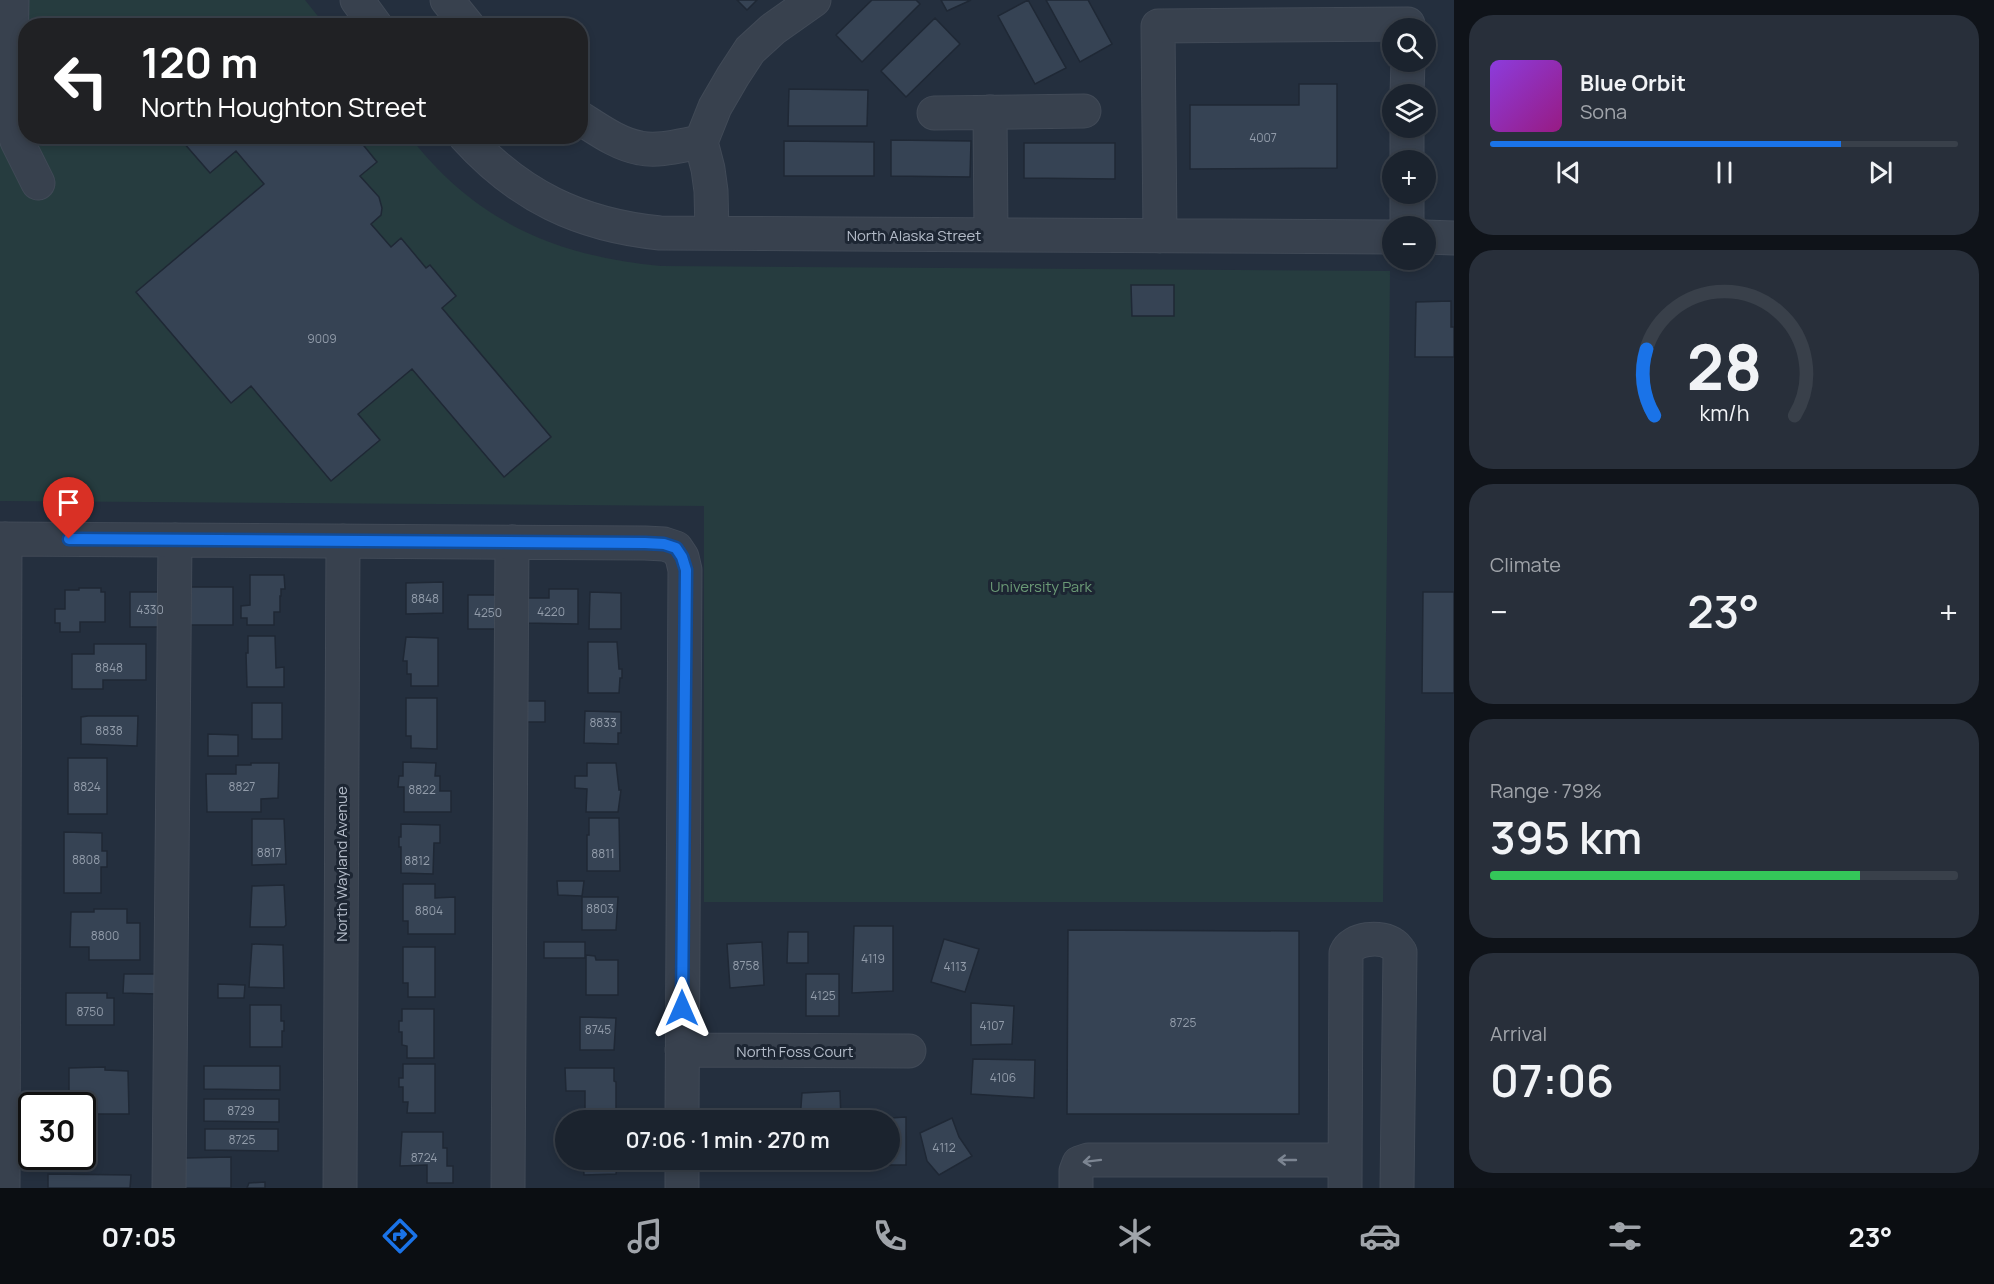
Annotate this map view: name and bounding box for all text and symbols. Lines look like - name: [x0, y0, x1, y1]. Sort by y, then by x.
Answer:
- map controls: [1382, 18, 1436, 270]
- button: search: [1382, 18, 1436, 72]
- text: 120 m: [141, 33, 258, 91]
- icon: left: [42, 42, 120, 120]
- text: Blue Orbit: [1580, 68, 1686, 98]
- button: layers: [1382, 84, 1436, 138]
- text: North Houghton Street: [141, 88, 427, 125]
- text: Sona: [1580, 98, 1627, 125]
- house number: 4007: [1249, 129, 1277, 146]
- button: +: [1382, 150, 1436, 204]
- icon: previous: [1552, 156, 1585, 189]
- icon: pause: [1708, 156, 1741, 189]
- icon: next: [1864, 156, 1897, 189]
- button: −: [1382, 216, 1436, 270]
- street label: North Alaska Street: [847, 225, 981, 246]
- text: 28: [1686, 324, 1762, 410]
- house number: 9009: [307, 330, 337, 347]
- text: km/h: [1699, 399, 1749, 428]
- pin: [43, 477, 94, 539]
- icon: arrive: [52, 486, 85, 519]
- text: Climate: [1490, 551, 1561, 578]
- park label: University Park: [990, 576, 1093, 597]
- text: 23°: [1687, 580, 1760, 642]
- text: −: [1490, 589, 1508, 634]
- text: +: [1939, 589, 1958, 634]
- house number: 8848: [411, 590, 439, 607]
- house number: 4330: [136, 601, 164, 618]
- house number: 4220: [537, 603, 565, 620]
- house number: 4250: [474, 604, 502, 621]
- house number: 8848: [95, 659, 123, 676]
- house number: 8833: [589, 714, 617, 731]
- house number: 8838: [95, 722, 123, 739]
- text: Range · 79%: [1490, 777, 1602, 804]
- house number: 8824: [73, 778, 101, 795]
- house number: 8827: [229, 778, 255, 795]
- house number: 8822: [408, 781, 436, 798]
- street label: North Wayland Avenue: [331, 786, 352, 942]
- text: 395 km: [1490, 806, 1642, 868]
- house number: 8817: [257, 844, 281, 861]
- house number: 8811: [591, 845, 615, 862]
- house number: 8808: [72, 851, 100, 868]
- house number: 8812: [404, 852, 430, 869]
- house number: 8803: [586, 900, 614, 917]
- house number: 8804: [415, 902, 443, 919]
- house number: 8800: [91, 927, 119, 944]
- house number: 4119: [861, 950, 885, 967]
- house number: 8758: [733, 957, 759, 974]
- house number: 4113: [943, 958, 967, 975]
- position arrow: [650, 976, 714, 1040]
- house number: 4125: [810, 987, 836, 1004]
- house number: 8750: [76, 1003, 104, 1020]
- house number: 8725: [1170, 1014, 1196, 1031]
- house number: 4107: [979, 1017, 1005, 1034]
- text: Arrival: [1490, 1020, 1547, 1047]
- house number: 8745: [585, 1021, 611, 1038]
- street label: North Foss Court: [736, 1041, 854, 1062]
- text: 07:06: [1490, 1049, 1614, 1111]
- house number: 4106: [990, 1069, 1016, 1086]
- speed limit sign: 30: [18, 1092, 96, 1170]
- house number: 8729: [227, 1102, 255, 1119]
- text: 07:06 · 1 min · 270 m: [625, 1125, 830, 1155]
- house number: 8725: [229, 1131, 255, 1148]
- house number: 4112: [932, 1139, 956, 1156]
- house number: 8724: [411, 1149, 437, 1166]
- one-way arrow: [1277, 1154, 1297, 1166]
- one-way arrow: [1082, 1155, 1102, 1166]
- icon: directions: [379, 1215, 421, 1257]
- icon: music: [624, 1215, 666, 1257]
- icon: phone: [869, 1215, 911, 1257]
- icon: climate: [1114, 1215, 1156, 1257]
- icon: car: [1359, 1215, 1401, 1257]
- icon: filters: [1604, 1215, 1646, 1257]
- text: 07:05: [101, 1218, 176, 1255]
- text: 23°: [1849, 1218, 1893, 1255]

